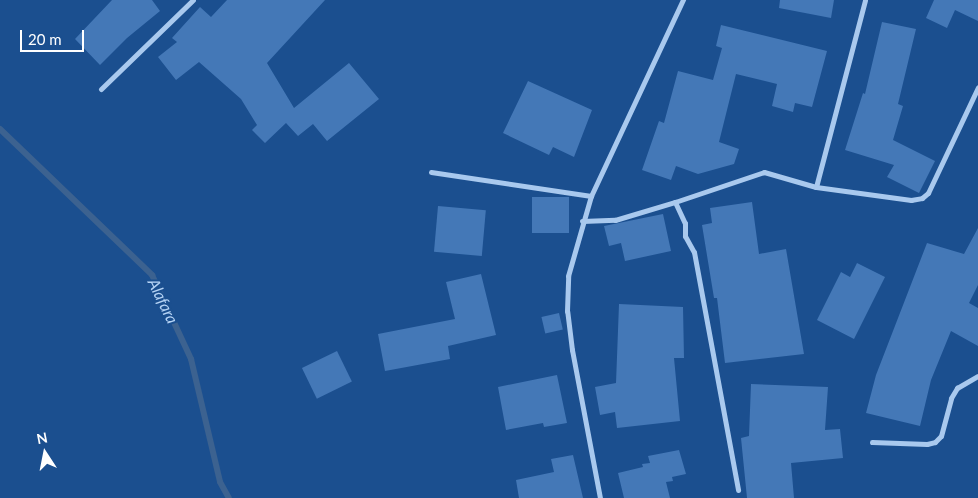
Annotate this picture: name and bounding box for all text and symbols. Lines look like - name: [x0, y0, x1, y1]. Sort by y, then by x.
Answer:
- scale bar: [22, 20, 86, 52]
- text: 20 m: [28, 30, 62, 48]
- water label: Alafara: [144, 275, 182, 327]
- north arrow: [20, 428, 70, 478]
- text: N: [35, 428, 49, 447]

